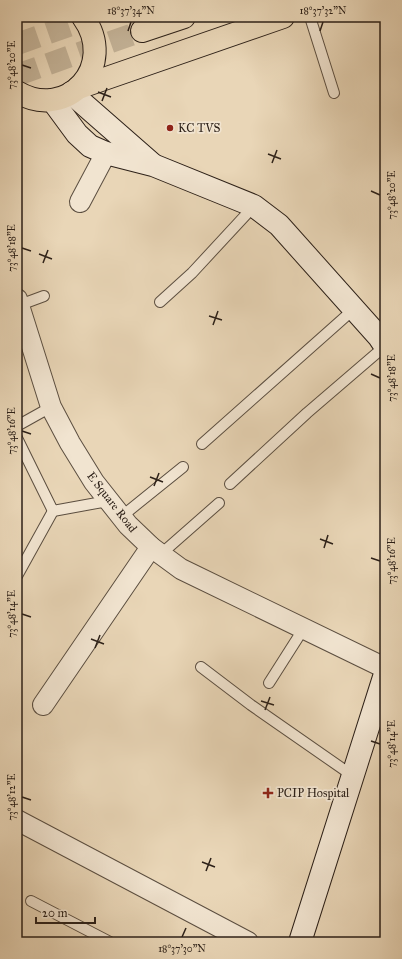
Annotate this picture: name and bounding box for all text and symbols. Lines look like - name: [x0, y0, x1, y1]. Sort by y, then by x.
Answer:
- text: 18°37'34"N: [107, 5, 155, 17]
- text: 18°37'32"N: [300, 5, 347, 17]
- text: 73°48'20"E: [6, 41, 18, 89]
- place label: KC TVS: [178, 121, 221, 135]
- marker: KC TVS: [165, 123, 175, 133]
- text: 73°48'20"E: [386, 171, 398, 219]
- text: 73°48'18"E: [6, 224, 18, 272]
- text: 73°48'18"E: [386, 354, 398, 402]
- text: 73°48'16"E: [6, 407, 18, 455]
- street label: E Square Road: [83, 469, 140, 536]
- text: 73°48'16"E: [386, 537, 398, 585]
- text: 73°48'14"E: [6, 590, 18, 638]
- text: 73°48'14"E: [386, 720, 398, 768]
- text: 73°48'12"E: [6, 773, 18, 821]
- place label: PCIP Hospital: [277, 786, 350, 800]
- marker: PCIP Hospital: [262, 787, 274, 799]
- scale bar: [36, 899, 95, 925]
- text: 20 m: [42, 906, 68, 920]
- text: 18°37'30"N: [158, 943, 206, 955]

